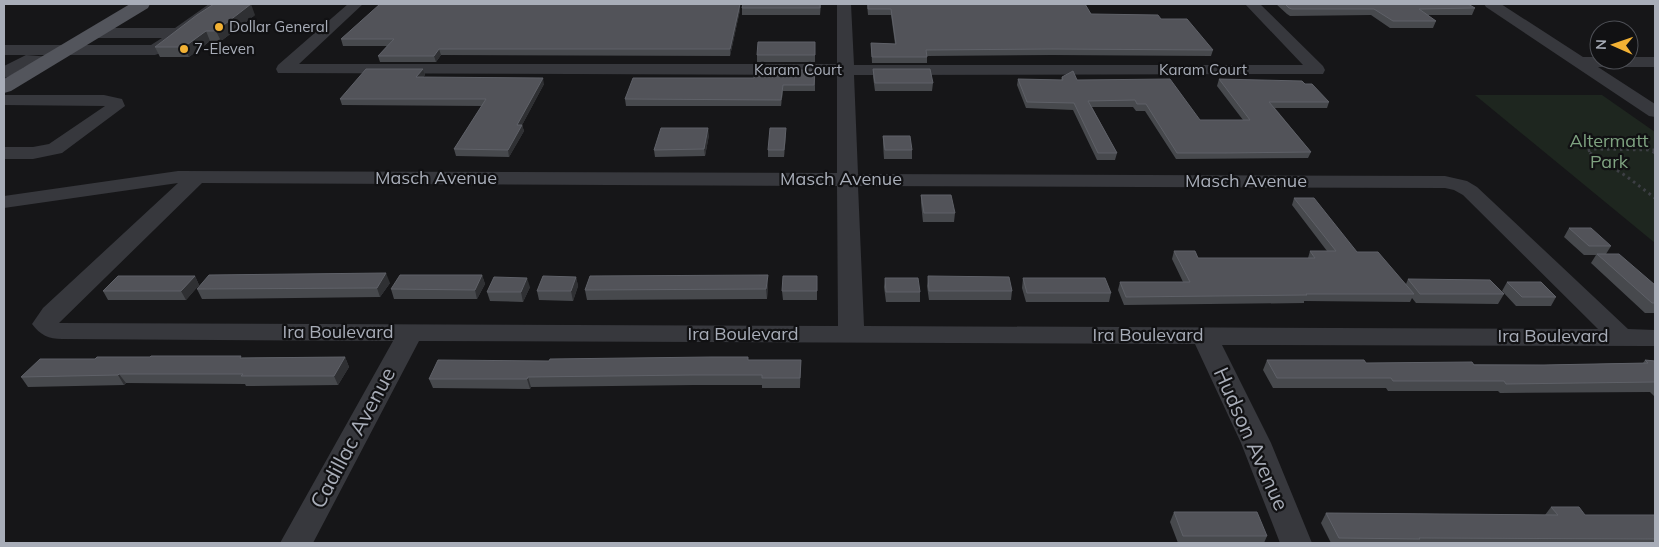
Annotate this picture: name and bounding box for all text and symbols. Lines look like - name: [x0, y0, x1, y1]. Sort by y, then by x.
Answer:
- place label: Dollar General: [229, 17, 328, 36]
- north arrow: [1589, 20, 1639, 70]
- marker: Dollar General: [213, 21, 225, 33]
- place label: 7-Eleven: [194, 39, 255, 58]
- text: N: [1592, 39, 1610, 50]
- marker: 7-Eleven: [178, 43, 190, 55]
- street label: Karam Court: [754, 60, 842, 79]
- street label: Karam Court: [1159, 60, 1247, 79]
- park label: Altermatt Park: [1569, 129, 1649, 173]
- street label: Masch Avenue: [375, 166, 497, 189]
- street label: Masch Avenue: [780, 167, 902, 190]
- street label: Masch Avenue: [1185, 169, 1307, 192]
- street label: Ira Boulevard: [283, 320, 393, 343]
- street label: Ira Boulevard: [688, 322, 798, 345]
- street label: Ira Boulevard: [1093, 323, 1203, 346]
- street label: Ira Boulevard: [1498, 324, 1608, 347]
- street label: Cadillac Avenue: [304, 363, 400, 512]
- street label: Hudson Avenue: [1209, 363, 1295, 514]

